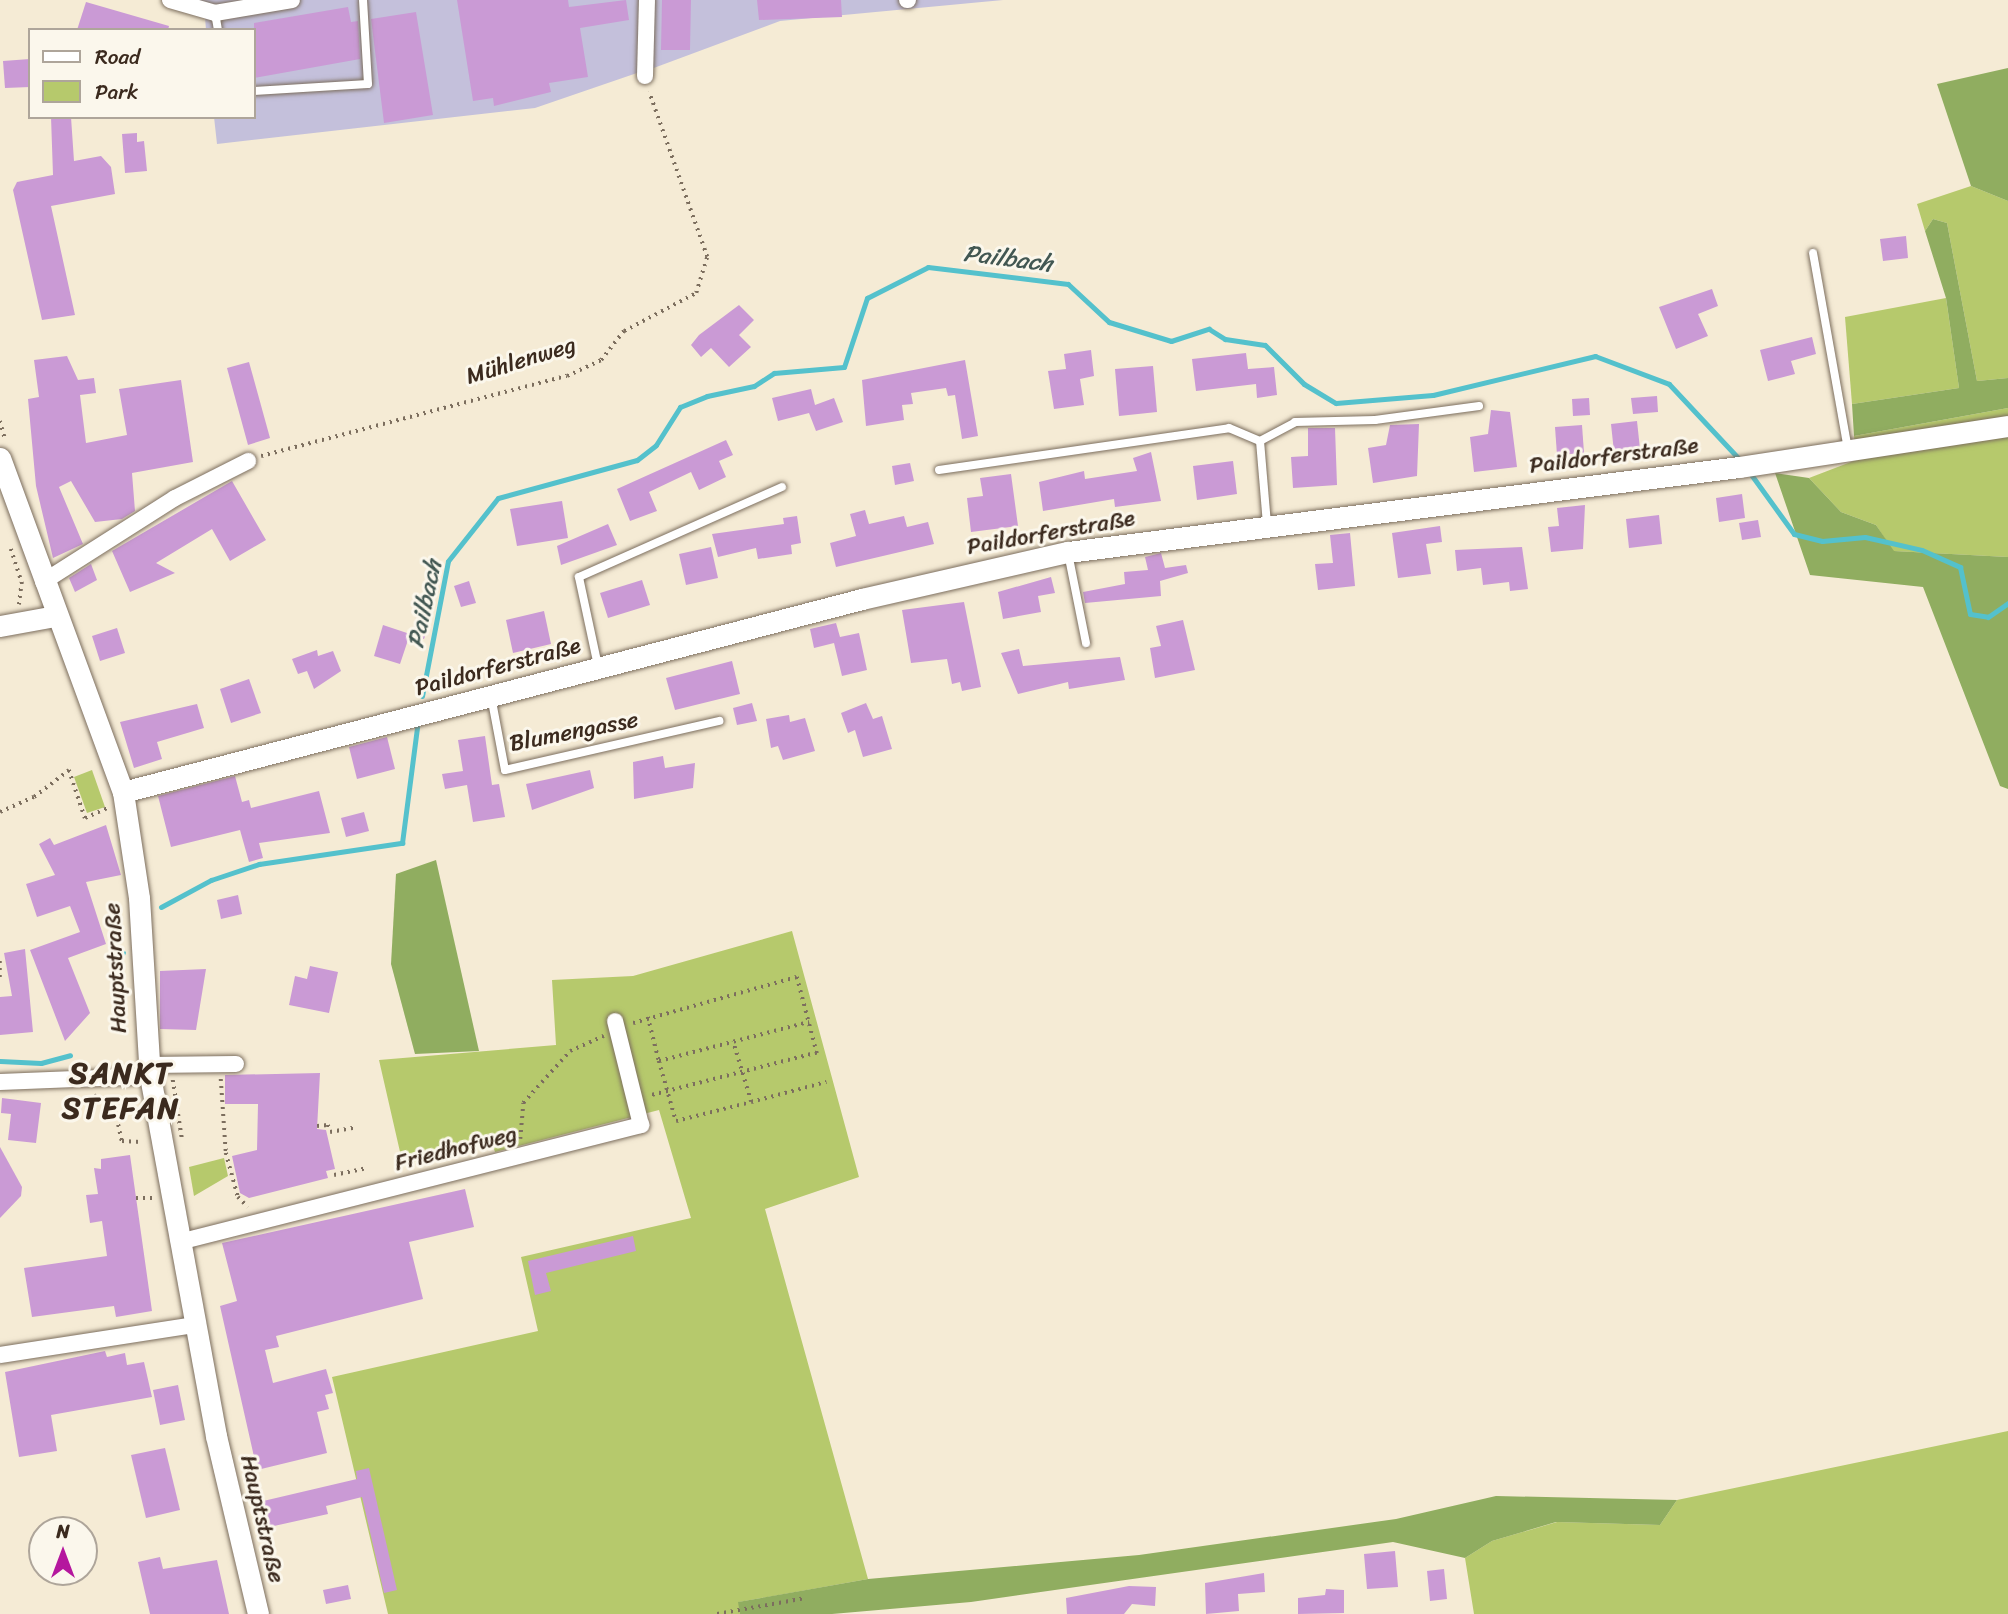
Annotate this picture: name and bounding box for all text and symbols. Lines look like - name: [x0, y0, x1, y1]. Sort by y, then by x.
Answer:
- legend: [28, 28, 256, 119]
- text: Road: [95, 38, 140, 76]
- text: Park: [95, 73, 138, 111]
- water label: Pailbach: [962, 239, 1054, 279]
- street label: Mühlenweg: [463, 331, 579, 391]
- street label: Paildorferstraße: [1528, 432, 1700, 480]
- street label: Paildorferstraße: [965, 505, 1137, 561]
- water label: Pailbach: [402, 557, 448, 651]
- street label: Paildorferstraße: [412, 632, 584, 702]
- street label: Blumengasse: [507, 706, 641, 758]
- street label: Hauptstraße: [99, 902, 133, 1034]
- district label: SANKT STEFAN: [62, 1055, 180, 1126]
- street label: Friedhofweg: [392, 1120, 520, 1178]
- street label: Hauptstraße: [234, 1452, 290, 1586]
- text: N: [56, 1515, 70, 1548]
- north arrow: [28, 1516, 98, 1586]

